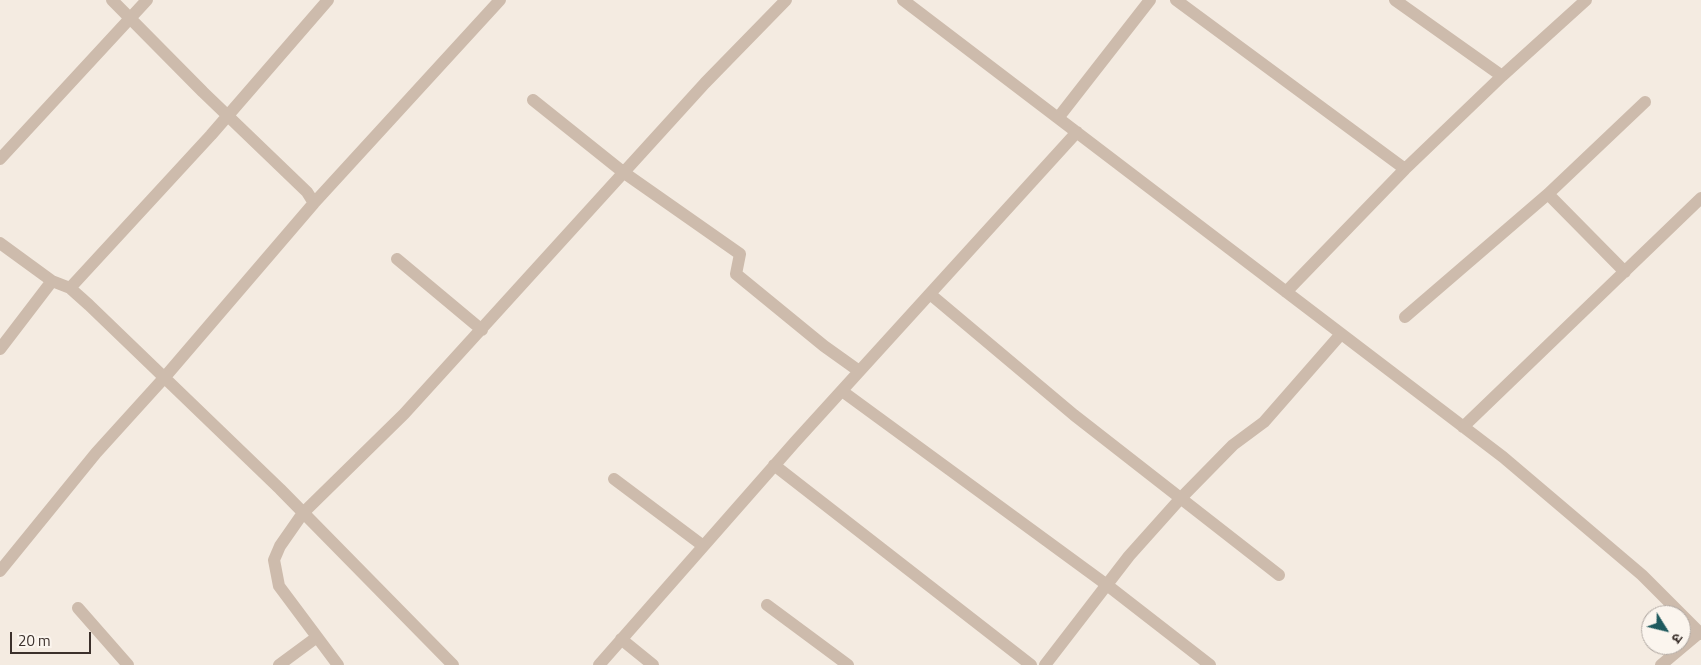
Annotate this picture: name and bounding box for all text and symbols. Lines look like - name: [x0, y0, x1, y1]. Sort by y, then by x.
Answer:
- north arrow: [1641, 605, 1691, 655]
- scale bar: [12, 622, 94, 654]
- text: 20 m: [18, 629, 51, 652]
- text: उ: [1667, 629, 1689, 648]

